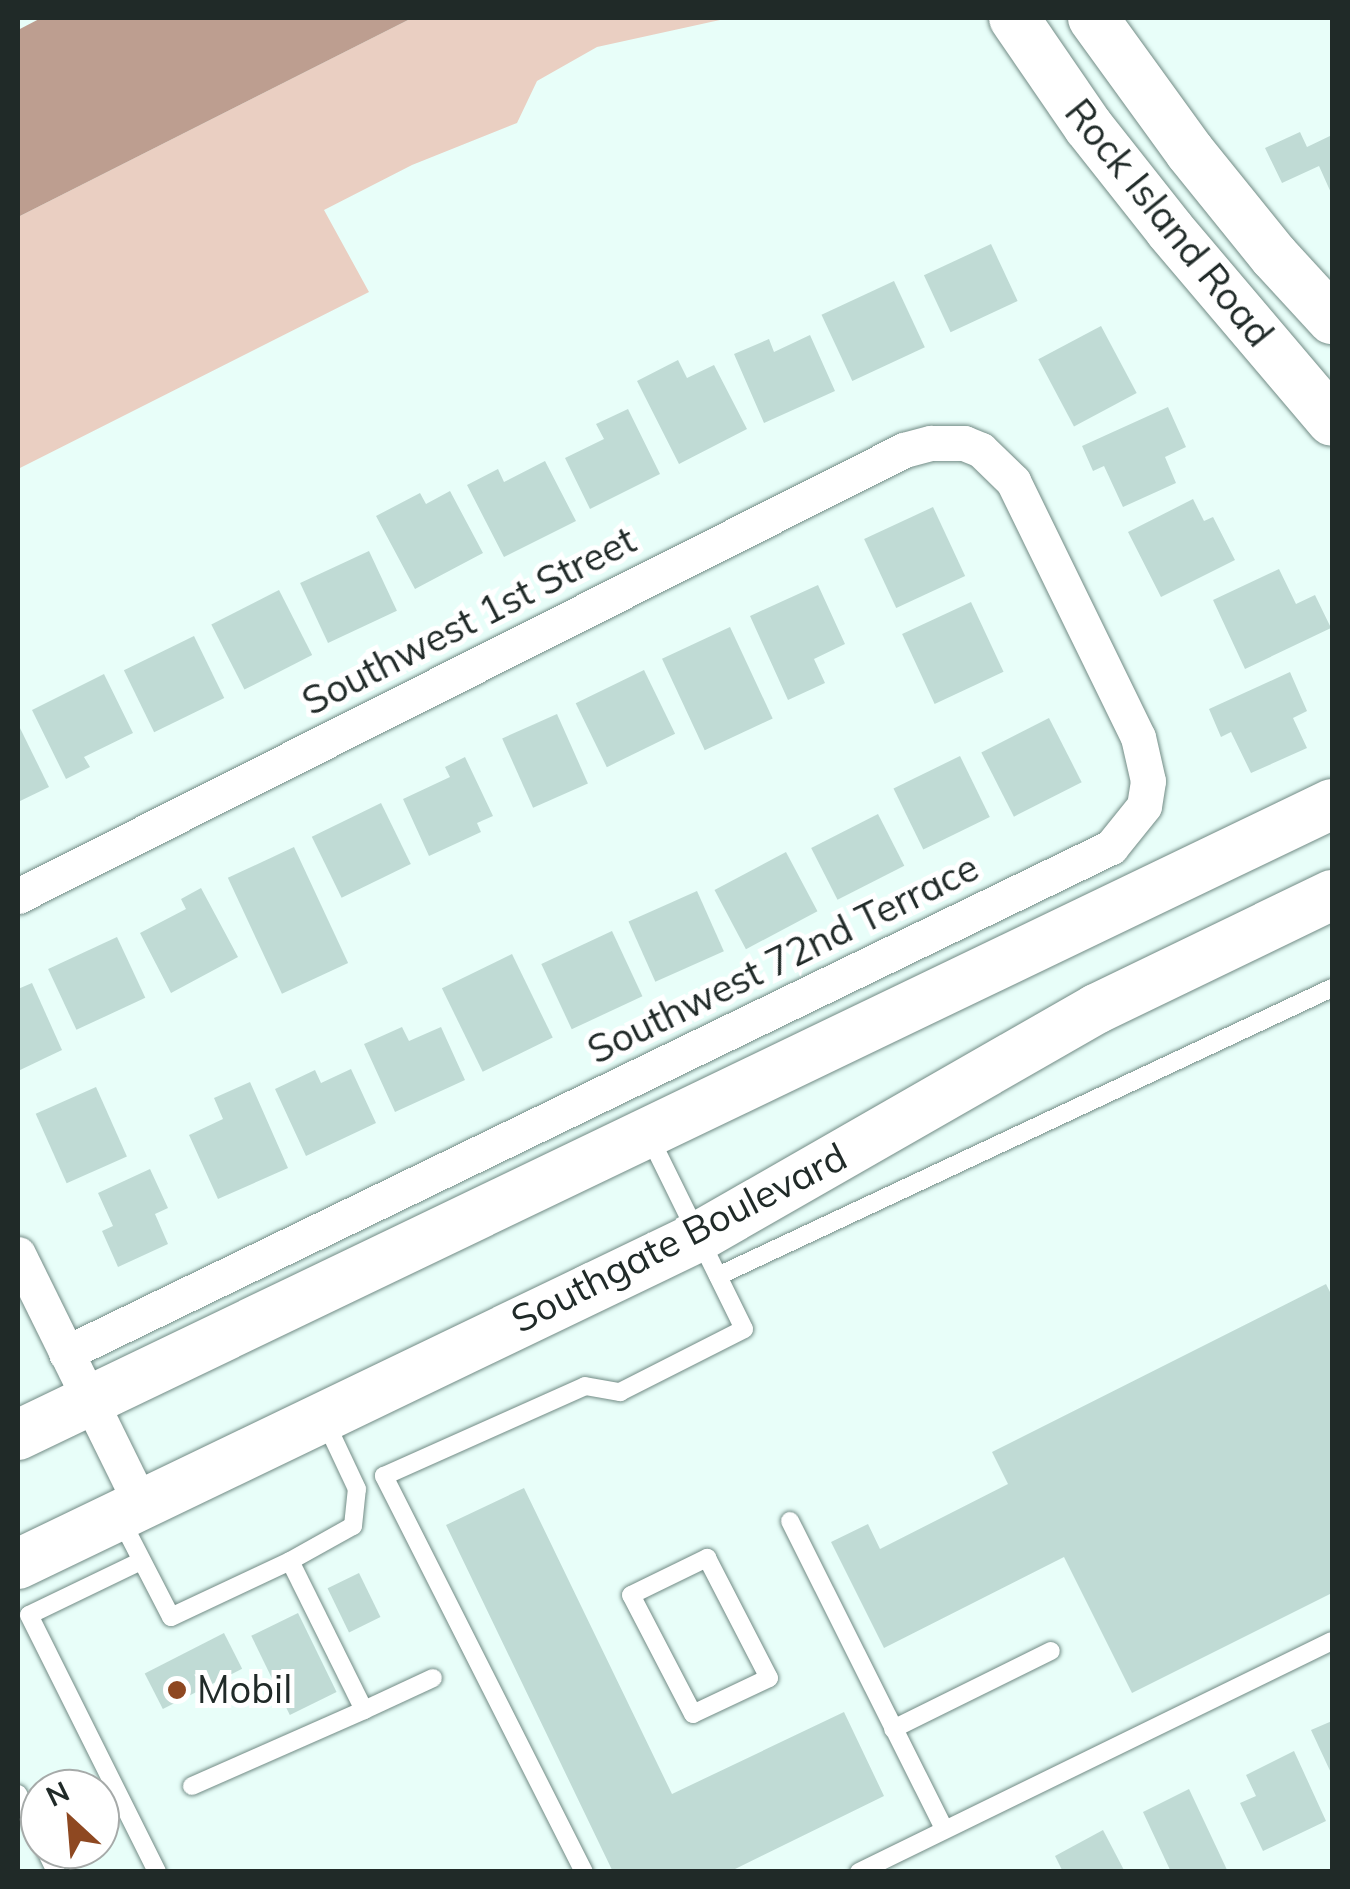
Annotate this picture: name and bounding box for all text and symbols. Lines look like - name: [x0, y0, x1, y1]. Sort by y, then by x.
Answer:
- street label: Rock Island Road: [1055, 90, 1283, 356]
- street label: Southwest 1st Street: [295, 517, 643, 725]
- street label: Southwest 72nd Terrace: [580, 845, 986, 1073]
- street label: Southgate Boulevard: [504, 1134, 854, 1342]
- place label: Mobil: [197, 1667, 292, 1713]
- marker: Mobil: [166, 1679, 188, 1701]
- north arrow: [20, 1769, 120, 1869]
- text: N: [40, 1773, 75, 1814]

